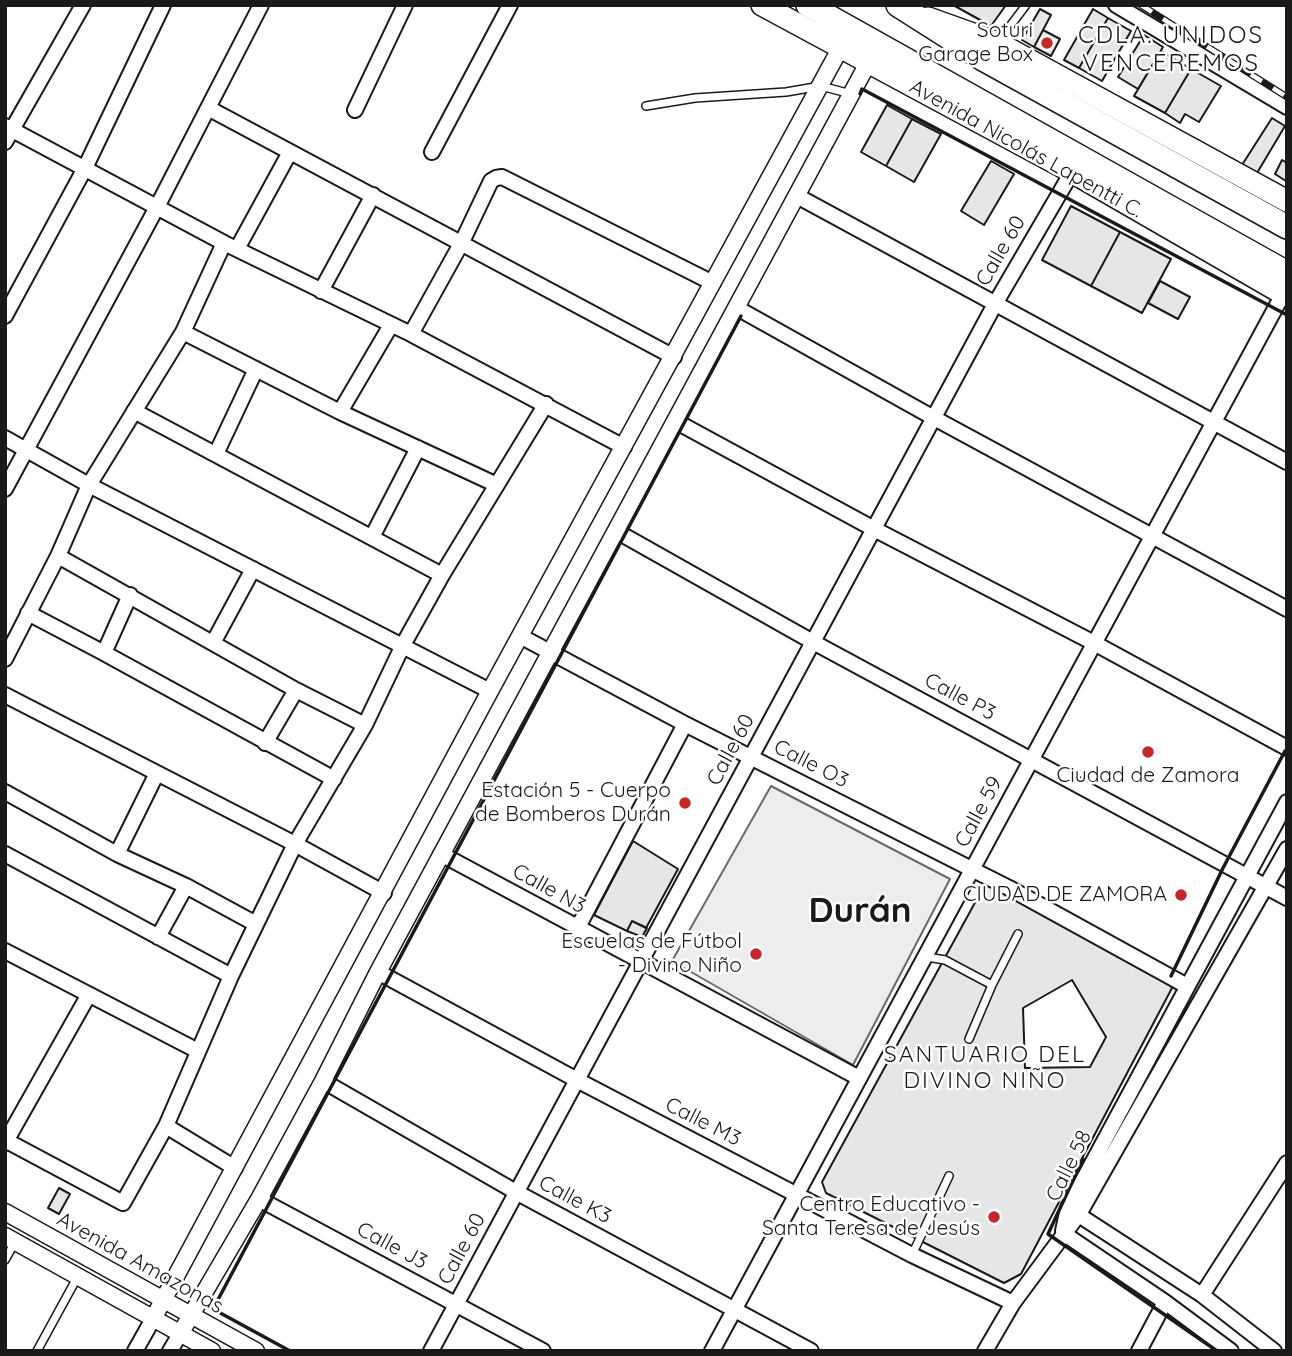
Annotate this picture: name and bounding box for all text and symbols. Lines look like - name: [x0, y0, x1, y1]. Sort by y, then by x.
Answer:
- place label: Soturi Garage Box: [918, 18, 1033, 68]
- district label: CDLA. UNIDOS VENCEREMOS: [1080, 22, 1262, 78]
- marker: Soturi Garage Box: [1039, 35, 1055, 51]
- street label: Avenida Nicolás Lapentti C.: [905, 74, 1147, 224]
- street label: Calle 60: [971, 211, 1031, 291]
- street label: Calle P3: [920, 668, 1000, 726]
- street label: Calle 60: [702, 710, 760, 790]
- street label: Calle O3: [769, 734, 853, 794]
- marker: Ciudad de Zamora: [1140, 744, 1156, 760]
- place label: Ciudad de Zamora: [1056, 763, 1240, 789]
- street label: Calle 59: [950, 772, 1008, 852]
- place label: Estación 5 - Cuerpo de Bomberos Durán: [475, 778, 671, 828]
- marker: Estación 5 - Cuerpo de Bomberos Durán: [677, 795, 693, 811]
- street label: Calle N3: [508, 859, 590, 919]
- place label: CIUDAD DE ZAMORA: [963, 882, 1167, 908]
- marker: CIUDAD DE ZAMORA: [1173, 887, 1189, 903]
- district label: Durán: [808, 890, 912, 932]
- place label: Escuelas de Fútbol - Divino Niño: [561, 929, 742, 979]
- marker: Escuelas de Fútbol - Divino Niño: [748, 946, 764, 962]
- district label: SANTUARIO DEL DIVINO NIÑO: [885, 1041, 1085, 1095]
- street label: Calle M3: [661, 1092, 745, 1152]
- street label: Calle 58: [1041, 1126, 1097, 1206]
- street label: Calle K3: [534, 1170, 616, 1230]
- place label: Centro Educativo - Santa Teresa de Jesús: [762, 1192, 980, 1242]
- street label: Avenida Amazonas: [52, 1207, 228, 1319]
- street label: Calle 60: [433, 1209, 491, 1289]
- marker: Centro Educativo - Santa Teresa de Jesús: [986, 1209, 1002, 1225]
- street label: Calle J3: [352, 1217, 432, 1275]

